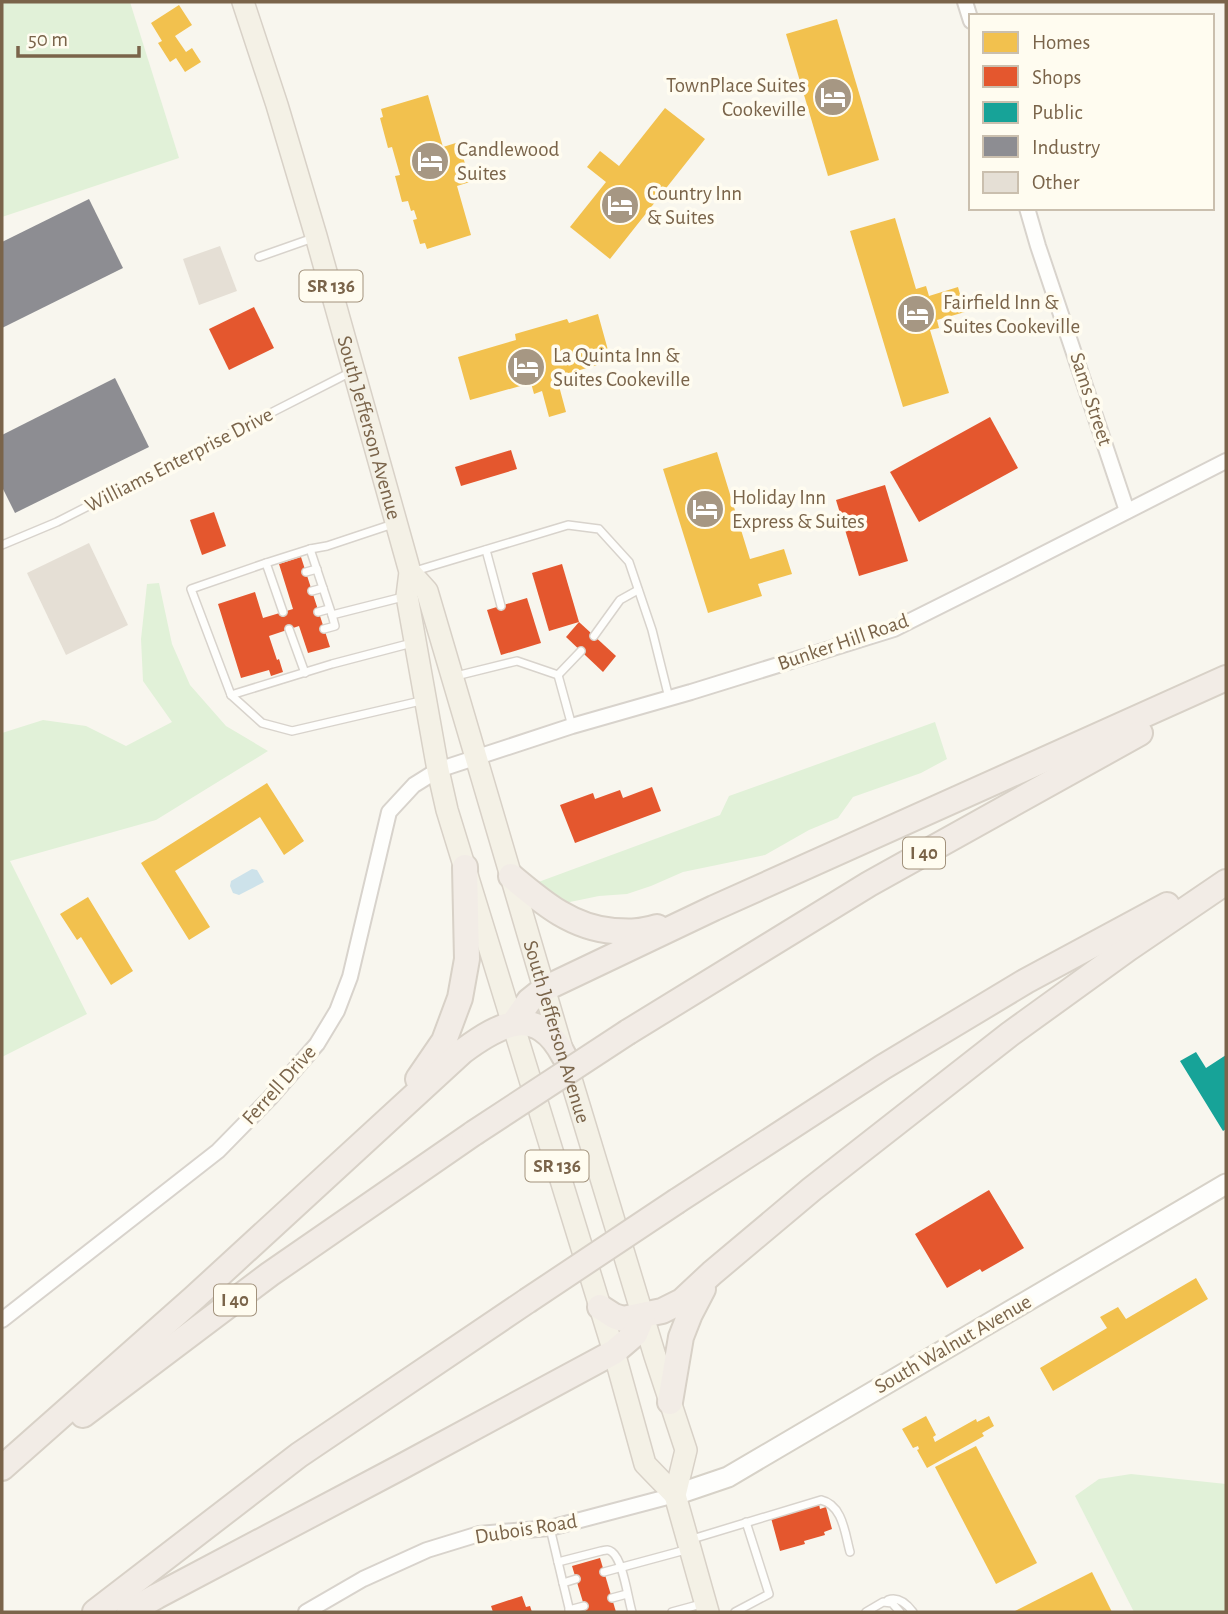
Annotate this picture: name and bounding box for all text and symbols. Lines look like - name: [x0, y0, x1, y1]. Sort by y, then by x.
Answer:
- scale bar: [18, 14, 138, 58]
- legend: [969, 14, 1214, 210]
- text: 50 m: [28, 29, 68, 50]
- text: Homes: [1032, 32, 1090, 53]
- text: Shops: [1032, 67, 1081, 88]
- place label: TownPlace Suites Cookeville: [666, 75, 806, 120]
- hotel icon: TownPlace Suites Cookeville: [812, 76, 854, 118]
- text: Public: [1032, 102, 1082, 123]
- text: Industry: [1032, 137, 1100, 158]
- place label: Candlewood Suites: [457, 139, 559, 184]
- hotel icon: Candlewood Suites: [409, 140, 451, 182]
- text: Other: [1032, 172, 1080, 193]
- place label: Country Inn & Suites: [647, 183, 742, 228]
- hotel icon: Country Inn & Suites: [599, 184, 641, 226]
- road number: SR 136: [300, 270, 362, 302]
- place label: Fairfield Inn & Suites Cookeville: [943, 292, 1080, 337]
- hotel icon: Fairfield Inn & Suites Cookeville: [895, 293, 937, 335]
- street label: South Jefferson Avenue: [334, 333, 405, 522]
- place label: La Quinta Inn & Suites Cookeville: [553, 345, 690, 390]
- hotel icon: La Quinta Inn & Suites Cookeville: [505, 346, 547, 388]
- street label: Sams Street: [1066, 350, 1116, 448]
- street label: Williams Enterprise Drive: [82, 404, 276, 516]
- place label: Holiday Inn Express & Suites: [732, 487, 865, 532]
- hotel icon: Holiday Inn Express & Suites: [684, 488, 726, 530]
- street label: Bunker Hill Road: [775, 610, 911, 674]
- road number: I 40: [903, 838, 945, 868]
- street label: South Jefferson Avenue: [520, 938, 594, 1126]
- street label: Ferrell Drive: [238, 1041, 320, 1129]
- road number: SR 136: [526, 1150, 588, 1182]
- road number: I 40: [214, 1284, 256, 1316]
- street label: South Walnut Avenue: [871, 1291, 1035, 1397]
- street label: Dubois Road: [473, 1511, 579, 1547]

